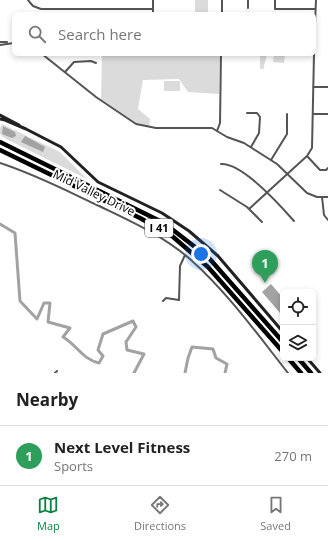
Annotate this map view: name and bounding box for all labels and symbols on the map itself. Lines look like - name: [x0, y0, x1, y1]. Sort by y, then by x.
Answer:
- street label: Mid Valley Drive: [50, 165, 138, 220]
- road number: I 41: [145, 219, 173, 237]
- your location: [191, 244, 211, 264]
- pin: 1: [252, 250, 278, 283]

